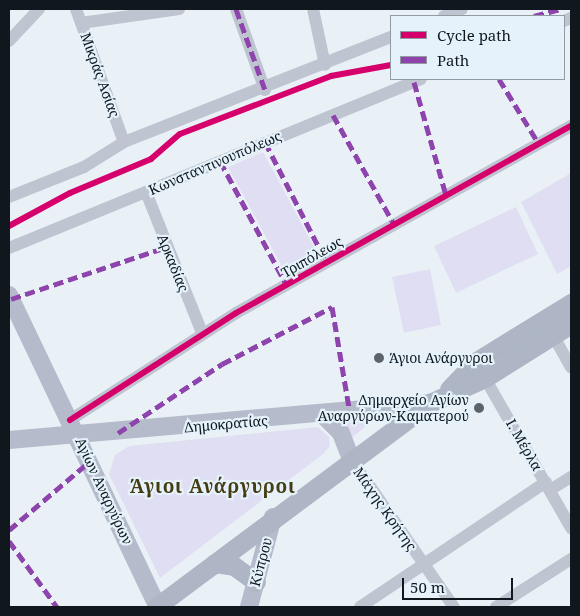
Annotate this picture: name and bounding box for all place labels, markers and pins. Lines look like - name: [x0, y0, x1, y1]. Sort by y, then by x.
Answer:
- place label: Άγιοι Ανάργυροι: [389, 350, 493, 366]
- marker: Άγιοι Ανάργυροι: [373, 352, 385, 364]
- place label: Δημαρχείο Αγίων Αναργύρων-Καματερού: [318, 392, 469, 424]
- marker: Δημαρχείο Αγίων Αναργύρων-Καματερού: [473, 402, 485, 414]

